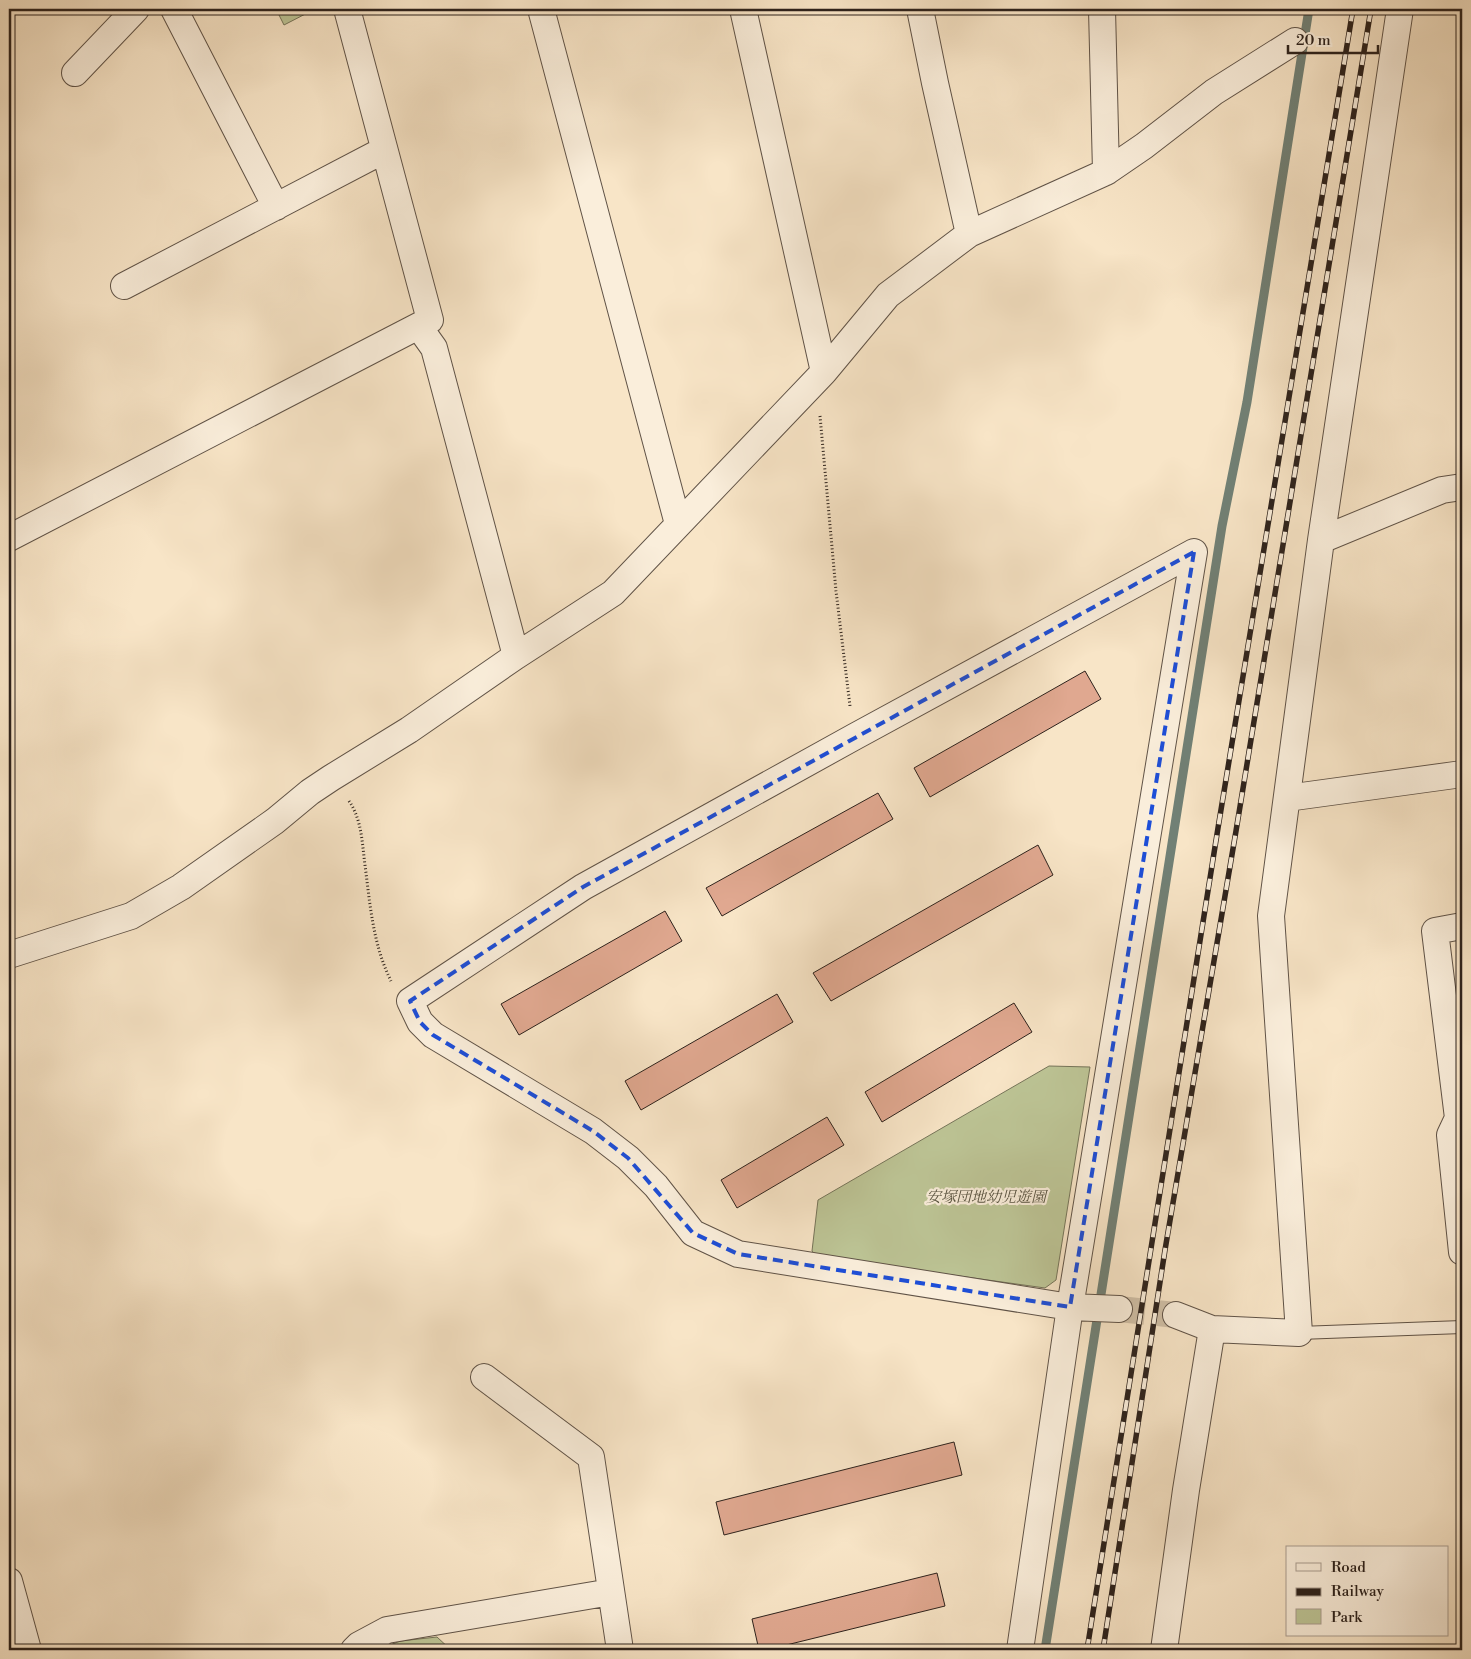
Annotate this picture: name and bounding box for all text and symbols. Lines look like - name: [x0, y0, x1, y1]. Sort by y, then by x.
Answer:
- scale bar: [1288, 22, 1378, 54]
- text: 20 m: [1296, 31, 1331, 50]
- park label: 安塚団地幼児遊園: [926, 1188, 1049, 1207]
- legend: [1286, 1546, 1448, 1636]
- text: Road: [1331, 1558, 1366, 1577]
- text: Railway: [1331, 1582, 1385, 1601]
- text: Park: [1331, 1608, 1363, 1627]

